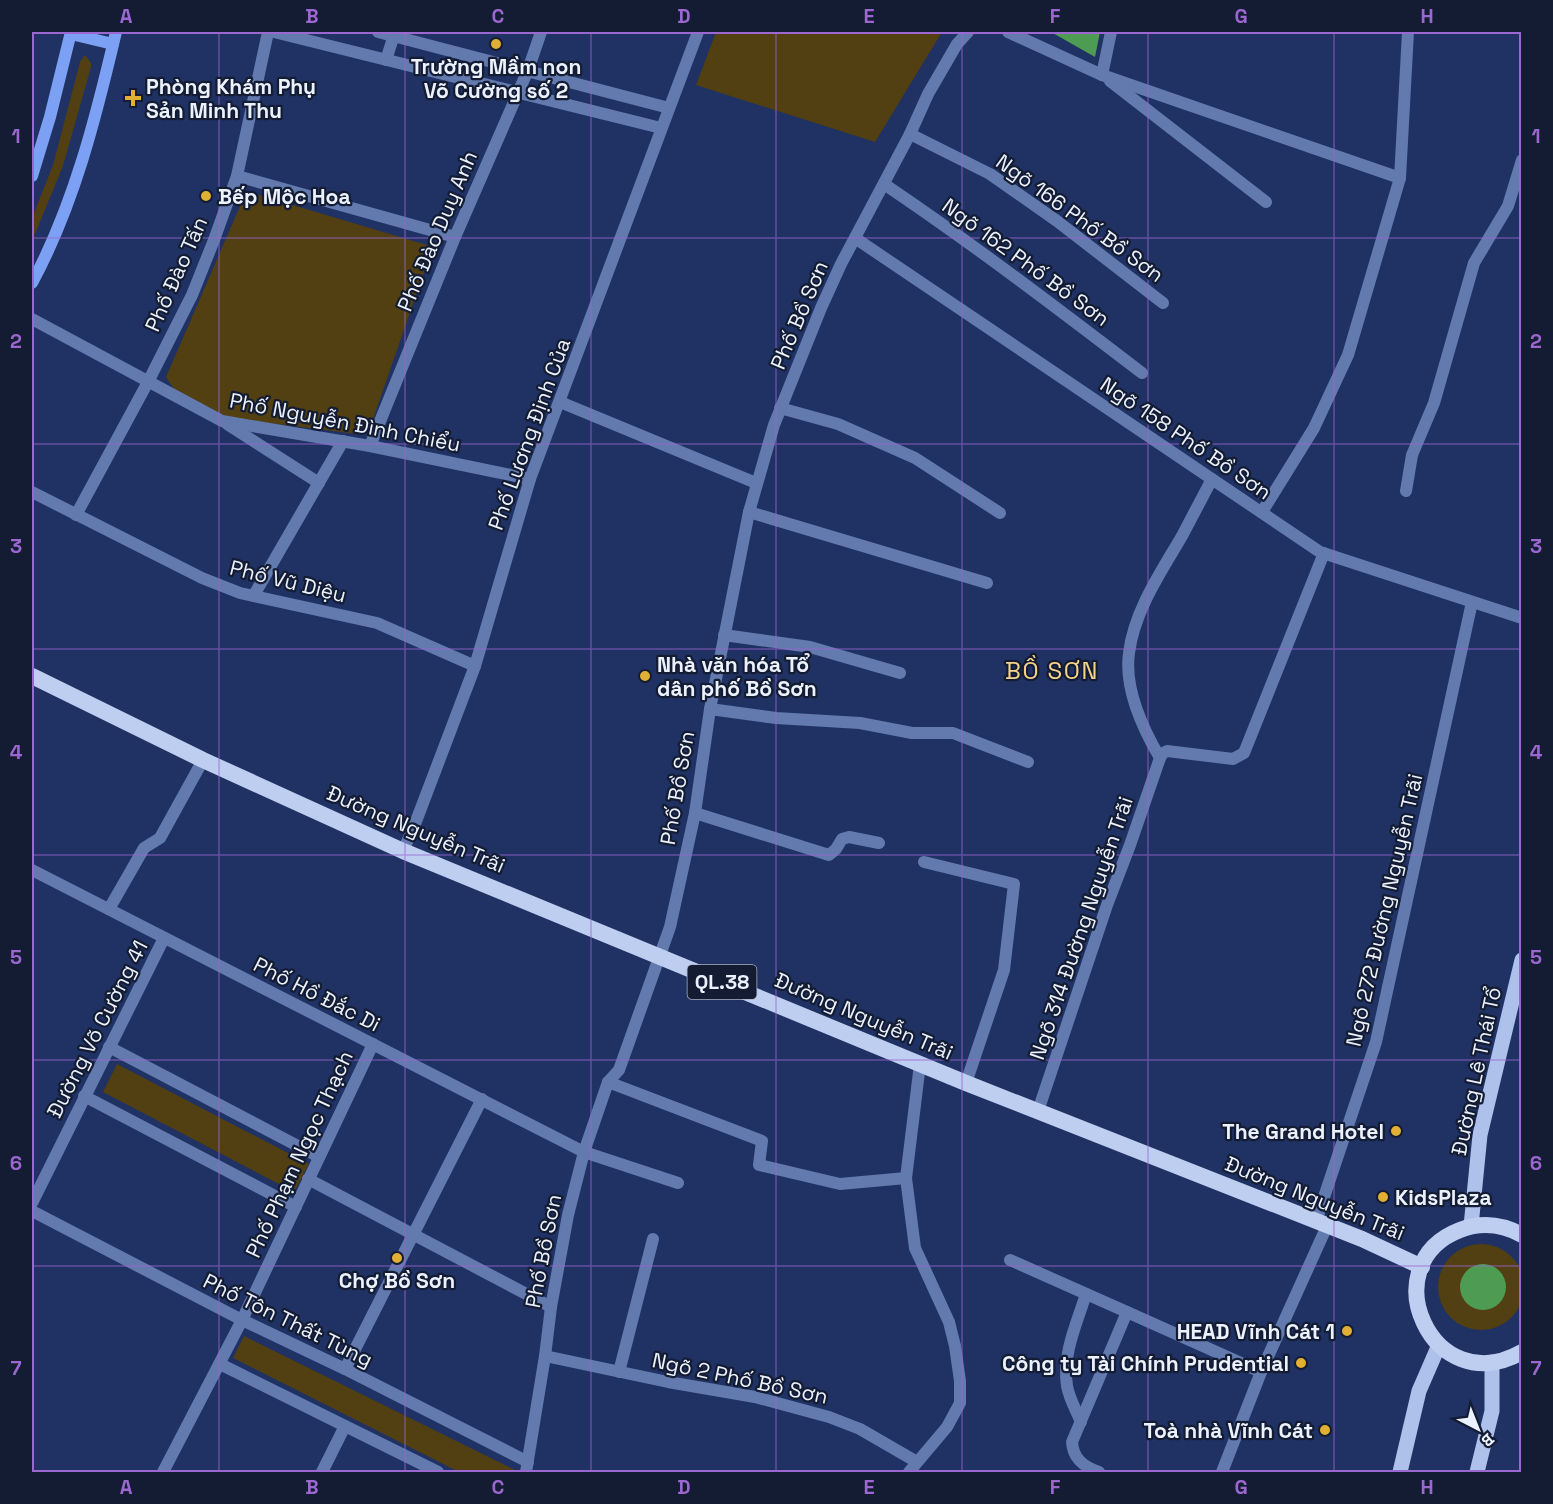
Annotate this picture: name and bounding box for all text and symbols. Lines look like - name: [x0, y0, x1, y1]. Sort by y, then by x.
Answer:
- text: A: [120, 3, 133, 29]
- text: B: [305, 3, 319, 29]
- text: C: [492, 3, 505, 29]
- text: D: [677, 3, 691, 29]
- text: E: [863, 3, 875, 29]
- text: F: [1050, 3, 1061, 29]
- text: G: [1234, 3, 1248, 29]
- text: H: [1420, 3, 1434, 29]
- marker: Trường Mầm non Võ Cường số 2: [489, 37, 503, 51]
- place label: Trường Mầm non Võ Cường số 2: [411, 53, 581, 104]
- place label: Phòng Khám Phụ Sản Minh Thu: [146, 73, 316, 124]
- marker: Phòng Khám Phụ Sản Minh Thu: [124, 89, 142, 107]
- text: 1: [11, 123, 21, 149]
- text: 1: [1531, 123, 1541, 149]
- street label: Phố Đào Duy Anh: [391, 147, 483, 315]
- street label: Ngõ 166 Phố Bồ Sơn: [991, 148, 1169, 288]
- place label: Bếp Mộc Hoa: [218, 183, 351, 210]
- marker: Bếp Mộc Hoa: [199, 189, 213, 203]
- street label: Ngõ 162 Phố Bồ Sơn: [937, 192, 1115, 332]
- street label: Phố Đào Tấn: [139, 212, 213, 336]
- street label: Phố Bồ Sơn: [764, 257, 834, 373]
- text: 2: [10, 328, 22, 354]
- text: 2: [1530, 328, 1542, 354]
- street label: Phố Lương Định Của: [482, 334, 576, 534]
- street label: Ngõ 158 Phố Bồ Sơn: [1095, 371, 1277, 505]
- street label: Phố Nguyễn Đình Chiểu: [227, 386, 463, 458]
- text: 3: [10, 533, 22, 559]
- text: 3: [1530, 533, 1542, 559]
- street label: Phố Vũ Diệu: [227, 554, 349, 608]
- place label: Nhà văn hóa Tổ dân phố Bồ Sơn: [657, 651, 817, 702]
- district label: BỒ SƠN: [1005, 655, 1099, 686]
- marker: Nhà văn hóa Tổ dân phố Bồ Sơn: [638, 669, 652, 683]
- street label: Phố Bồ Sơn: [654, 729, 700, 847]
- text: 4: [10, 739, 23, 765]
- text: 4: [1530, 739, 1543, 765]
- street label: Ngõ 272 Đường Nguyễn Trãi: [1339, 771, 1429, 1049]
- street label: Đường Nguyễn Trãi: [323, 779, 509, 879]
- street label: Ngõ 314 Đường Nguyễn Trãi: [1023, 793, 1139, 1063]
- street label: Đường Võ Cường 41: [41, 936, 153, 1122]
- text: 5: [10, 944, 22, 970]
- text: 5: [1530, 944, 1542, 970]
- street label: Phố Hồ Đắc Di: [249, 950, 385, 1038]
- road number: QL.38: [688, 965, 756, 999]
- street label: Đường Nguyễn Trãi: [771, 966, 957, 1066]
- street label: Đường Lê Thái Tổ: [1445, 984, 1507, 1158]
- street label: Phố Phạm Ngọc Thạch: [239, 1046, 359, 1262]
- place label: The Grand Hotel: [1222, 1118, 1384, 1145]
- marker: The Grand Hotel: [1389, 1124, 1403, 1138]
- text: 6: [10, 1150, 22, 1176]
- street label: Đường Nguyễn Trãi: [1221, 1150, 1409, 1246]
- text: 6: [1530, 1150, 1542, 1176]
- place label: KidsPlaza: [1395, 1184, 1492, 1211]
- marker: KidsPlaza: [1376, 1190, 1390, 1204]
- street label: Phố Bồ Sơn: [519, 1192, 567, 1310]
- marker: Chợ Bồ Sơn: [390, 1251, 404, 1265]
- street label: Phố Tôn Thất Tùng: [199, 1267, 377, 1373]
- place label: Chợ Bồ Sơn: [339, 1267, 455, 1294]
- place label: HEAD Vĩnh Cát 1: [1177, 1318, 1335, 1345]
- marker: HEAD Vĩnh Cát 1: [1340, 1324, 1354, 1338]
- street label: Ngõ 2 Phố Bồ Sơn: [650, 1346, 830, 1410]
- place label: Công ty Tài Chính Prudential: [1002, 1350, 1289, 1377]
- text: 7: [10, 1355, 22, 1381]
- text: 7: [1530, 1355, 1542, 1381]
- marker: Công ty Tài Chính Prudential: [1294, 1356, 1308, 1370]
- north arrow: [1448, 1399, 1508, 1459]
- place label: Toà nhà Vĩnh Cát: [1144, 1417, 1313, 1444]
- marker: Toà nhà Vĩnh Cát: [1318, 1423, 1332, 1437]
- text: B: [1477, 1428, 1499, 1451]
- text: A: [120, 1474, 133, 1500]
- text: B: [305, 1474, 319, 1500]
- text: C: [492, 1474, 505, 1500]
- text: D: [677, 1474, 691, 1500]
- text: E: [863, 1474, 875, 1500]
- text: F: [1050, 1474, 1061, 1500]
- text: G: [1234, 1474, 1248, 1500]
- text: H: [1420, 1474, 1434, 1500]

